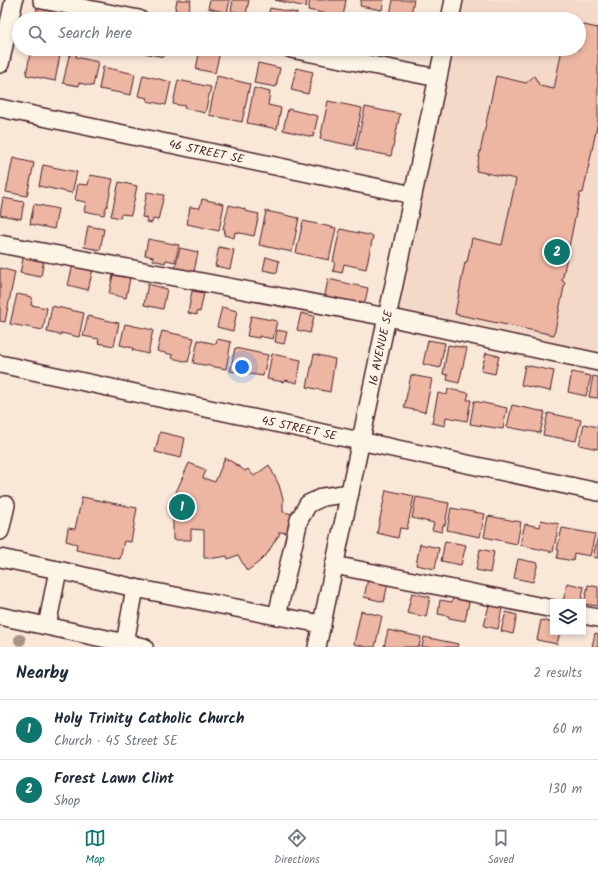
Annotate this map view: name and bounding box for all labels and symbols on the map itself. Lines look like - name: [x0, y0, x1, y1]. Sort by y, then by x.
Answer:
- street label: 46 STREET SE: [167, 134, 247, 169]
- pin: 2: [544, 237, 570, 267]
- street label: 16 AVENUE SE: [363, 307, 398, 387]
- your location: [232, 357, 252, 377]
- street label: 45 STREET SE: [260, 411, 340, 446]
- pin: 1: [169, 492, 195, 522]

